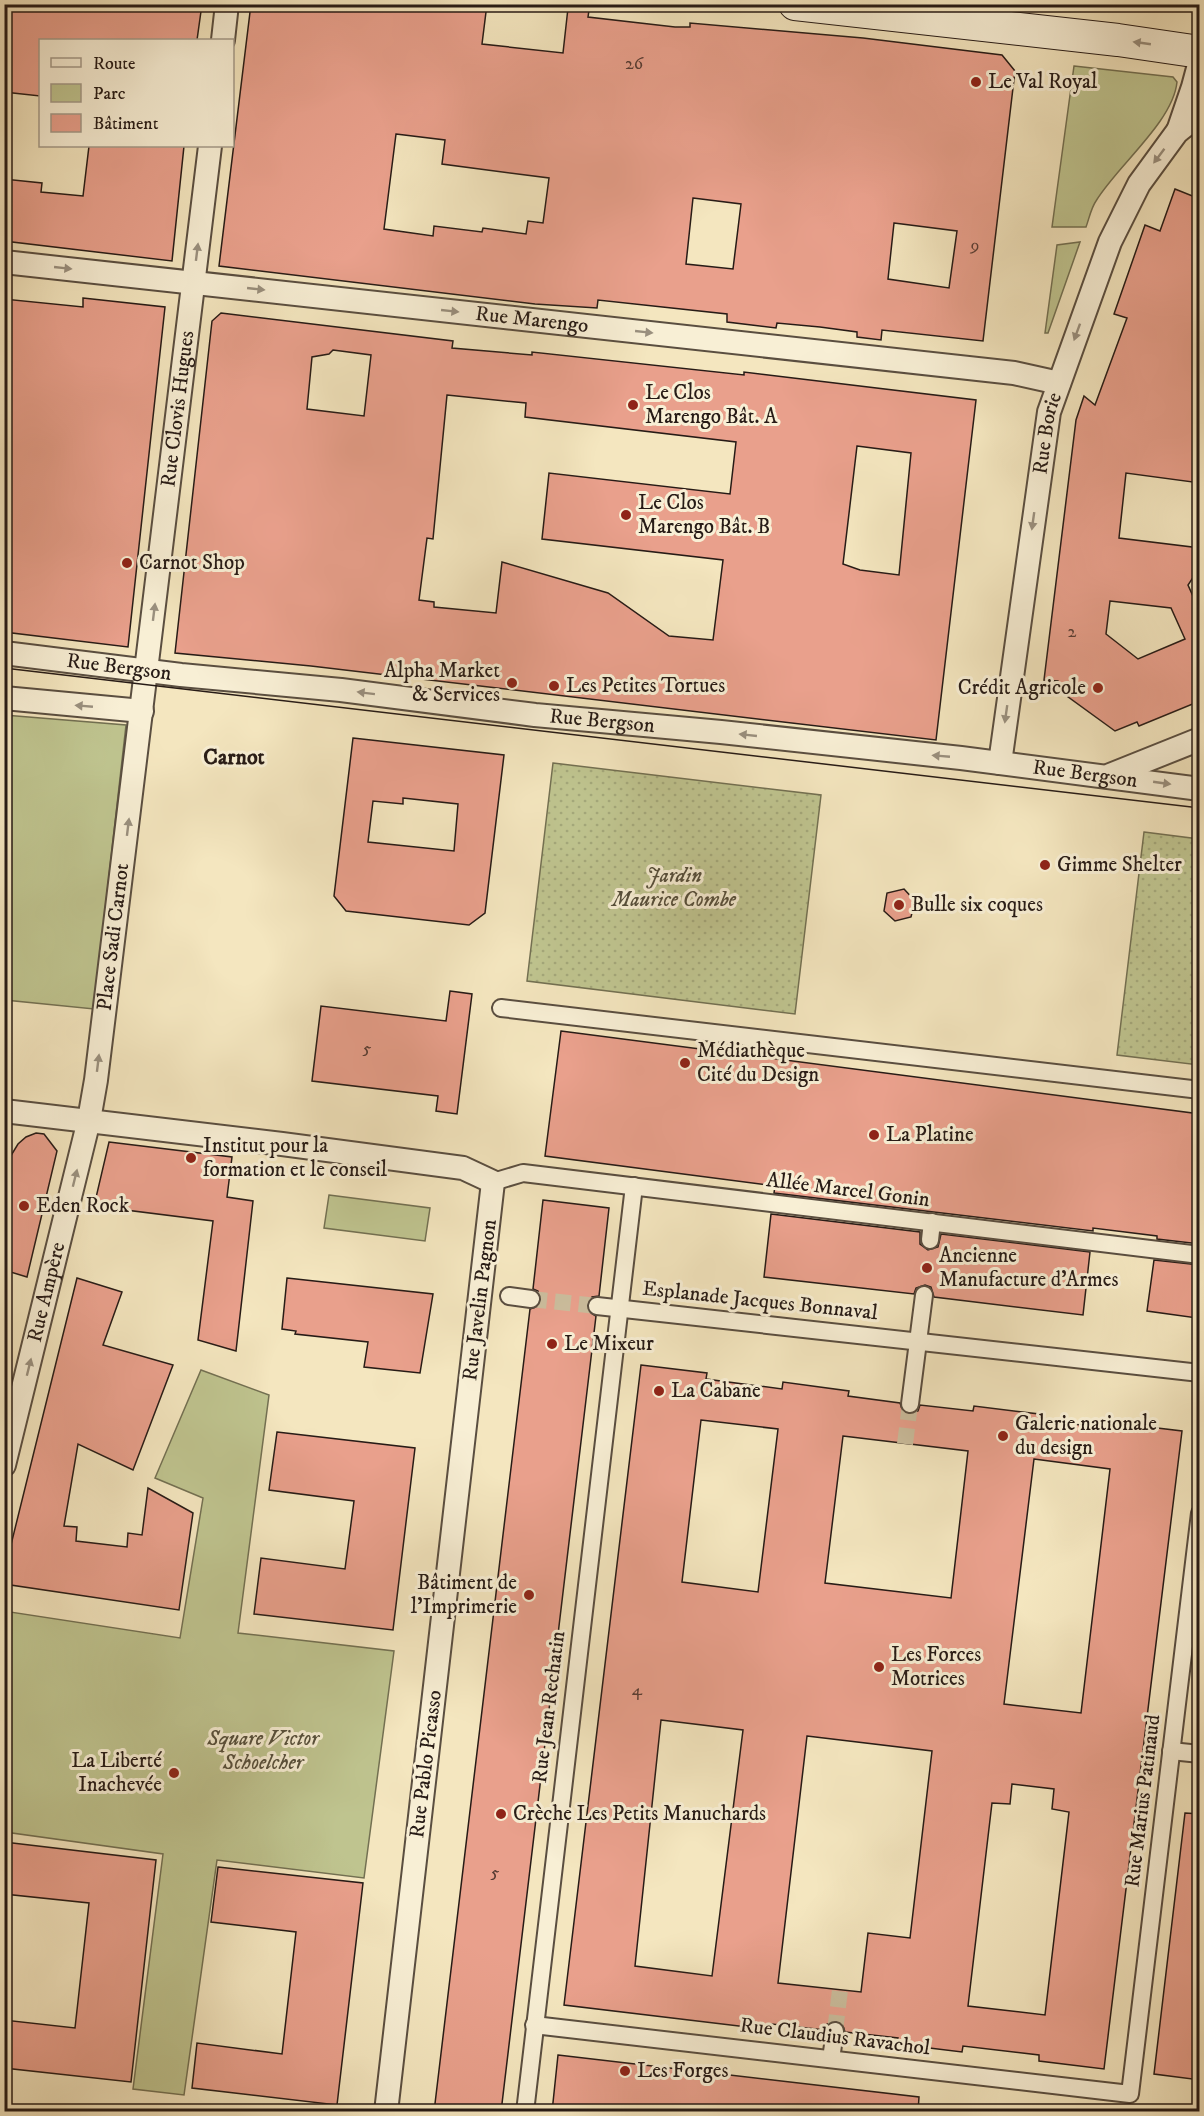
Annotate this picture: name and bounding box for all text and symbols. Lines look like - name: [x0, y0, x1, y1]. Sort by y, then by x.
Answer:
- legend: [39, 39, 234, 147]
- one-way arrow: [1132, 39, 1151, 48]
- text: Route: [93, 53, 136, 75]
- house number: 26: [625, 53, 644, 75]
- place label: Le Val Royal: [988, 69, 1098, 95]
- marker: Le Val Royal: [969, 75, 983, 89]
- text: Parc: [93, 83, 126, 105]
- text: Bâtiment: [93, 113, 159, 135]
- one-way arrow: [1153, 148, 1166, 164]
- house number: 9: [970, 235, 979, 257]
- one-way arrow: [193, 242, 202, 261]
- one-way arrow: [53, 263, 72, 273]
- one-way arrow: [247, 285, 266, 294]
- street label: Rue Marengo: [474, 301, 590, 339]
- one-way arrow: [441, 306, 460, 316]
- one-way arrow: [1072, 323, 1082, 341]
- one-way arrow: [635, 328, 654, 337]
- street label: Rue Clovis Hugues: [155, 329, 200, 489]
- place label: Le Clos Marengo Bât. A: [645, 380, 778, 430]
- street label: Rue Borie: [1027, 389, 1068, 476]
- marker: Le Clos Marengo Bât. A: [626, 398, 640, 412]
- place label: Le Clos Marengo Bât. B: [638, 490, 770, 540]
- marker: Le Clos Marengo Bât. B: [619, 508, 633, 522]
- one-way arrow: [1029, 511, 1038, 530]
- place label: Carnot Shop: [139, 550, 245, 576]
- marker: Carnot Shop: [120, 556, 134, 570]
- one-way arrow: [149, 603, 159, 622]
- house number: 2: [1068, 621, 1077, 643]
- street label: Rue Bergson: [65, 648, 173, 687]
- place label: Alpha Market & Services: [384, 658, 500, 708]
- place label: Les Petites Tortues: [566, 673, 725, 699]
- place label: Crédit Agricole: [958, 675, 1086, 701]
- marker: Alpha Market & Services: [505, 676, 519, 690]
- marker: Les Petites Tortues: [547, 679, 561, 693]
- marker: Crédit Agricole: [1091, 681, 1105, 695]
- one-way arrow: [356, 689, 375, 698]
- one-way arrow: [75, 701, 94, 711]
- street label: Rue Bergson: [548, 703, 656, 739]
- one-way arrow: [1001, 704, 1011, 723]
- one-way arrow: [738, 730, 757, 740]
- district label: Carnot: [203, 744, 265, 771]
- one-way arrow: [932, 751, 951, 761]
- street label: Rue Bergson: [1031, 754, 1139, 794]
- one-way arrow: [1152, 779, 1171, 788]
- one-way arrow: [123, 818, 132, 837]
- place label: Gimme Shelter: [1057, 852, 1182, 878]
- marker: Gimme Shelter: [1038, 858, 1052, 872]
- street label: Place Sadi Carnot: [92, 861, 135, 1012]
- park label: Jardin Maurice Combe: [610, 863, 737, 913]
- place label: Bulle six coques: [911, 892, 1043, 918]
- marker: Bulle six coques: [892, 898, 906, 912]
- house number: 5: [363, 1038, 372, 1060]
- place label: Médiathèque Cité du Design: [697, 1038, 819, 1088]
- one-way arrow: [94, 1053, 103, 1072]
- marker: Médiathèque Cité du Design: [678, 1056, 692, 1070]
- place label: La Platine: [886, 1122, 974, 1148]
- marker: La Platine: [867, 1128, 881, 1142]
- place label: Institut pour la formation et le conseil: [203, 1133, 388, 1183]
- marker: Institut pour la formation et le conseil: [184, 1151, 198, 1165]
- street label: Allée Marcel Gonin: [765, 1167, 931, 1213]
- one-way arrow: [71, 1169, 81, 1187]
- place label: Eden Rock: [36, 1193, 130, 1219]
- marker: Eden Rock: [17, 1199, 31, 1213]
- street label: Rue Javelin Pagnon: [457, 1218, 503, 1382]
- street label: Rue Ampère: [22, 1239, 72, 1345]
- place label: Ancienne Manufacture d'Armes: [939, 1243, 1118, 1293]
- marker: Ancienne Manufacture d'Armes: [920, 1261, 934, 1275]
- street label: Esplanade Jacques Bonnaval: [641, 1276, 880, 1326]
- place label: Le Mixeur: [564, 1331, 654, 1357]
- marker: Le Mixeur: [545, 1337, 559, 1351]
- one-way arrow: [24, 1358, 34, 1376]
- place label: La Cabane: [671, 1378, 761, 1404]
- marker: La Cabane: [652, 1384, 666, 1398]
- place label: Galerie nationale du design: [1015, 1411, 1157, 1461]
- marker: Galerie nationale du design: [996, 1429, 1010, 1443]
- place label: Bâtiment de l'Imprimerie: [411, 1570, 517, 1620]
- marker: Bâtiment de l'Imprimerie: [522, 1588, 536, 1602]
- street label: Rue Jean Rechatin: [527, 1629, 571, 1785]
- place label: Les Forces Motrices: [891, 1642, 981, 1692]
- marker: Les Forces Motrices: [872, 1660, 886, 1674]
- house number: 4: [632, 1679, 643, 1701]
- street label: Rue Pablo Picasso: [404, 1689, 448, 1839]
- street label: Rue Marius Patinaud: [1119, 1713, 1167, 1889]
- park label: Square Victor Schoelcher: [206, 1726, 320, 1776]
- place label: La Liberté Inachevée: [71, 1748, 162, 1798]
- marker: La Liberté Inachevée: [167, 1766, 181, 1780]
- place label: Crèche Les Petits Manuchards: [513, 1801, 766, 1827]
- marker: Crèche Les Petits Manuchards: [494, 1807, 508, 1821]
- house number: 5: [491, 1862, 500, 1884]
- street label: Rue Claudius Ravachol: [738, 2012, 932, 2062]
- place label: Les Forges: [637, 2058, 728, 2084]
- marker: Les Forges: [618, 2064, 632, 2078]

